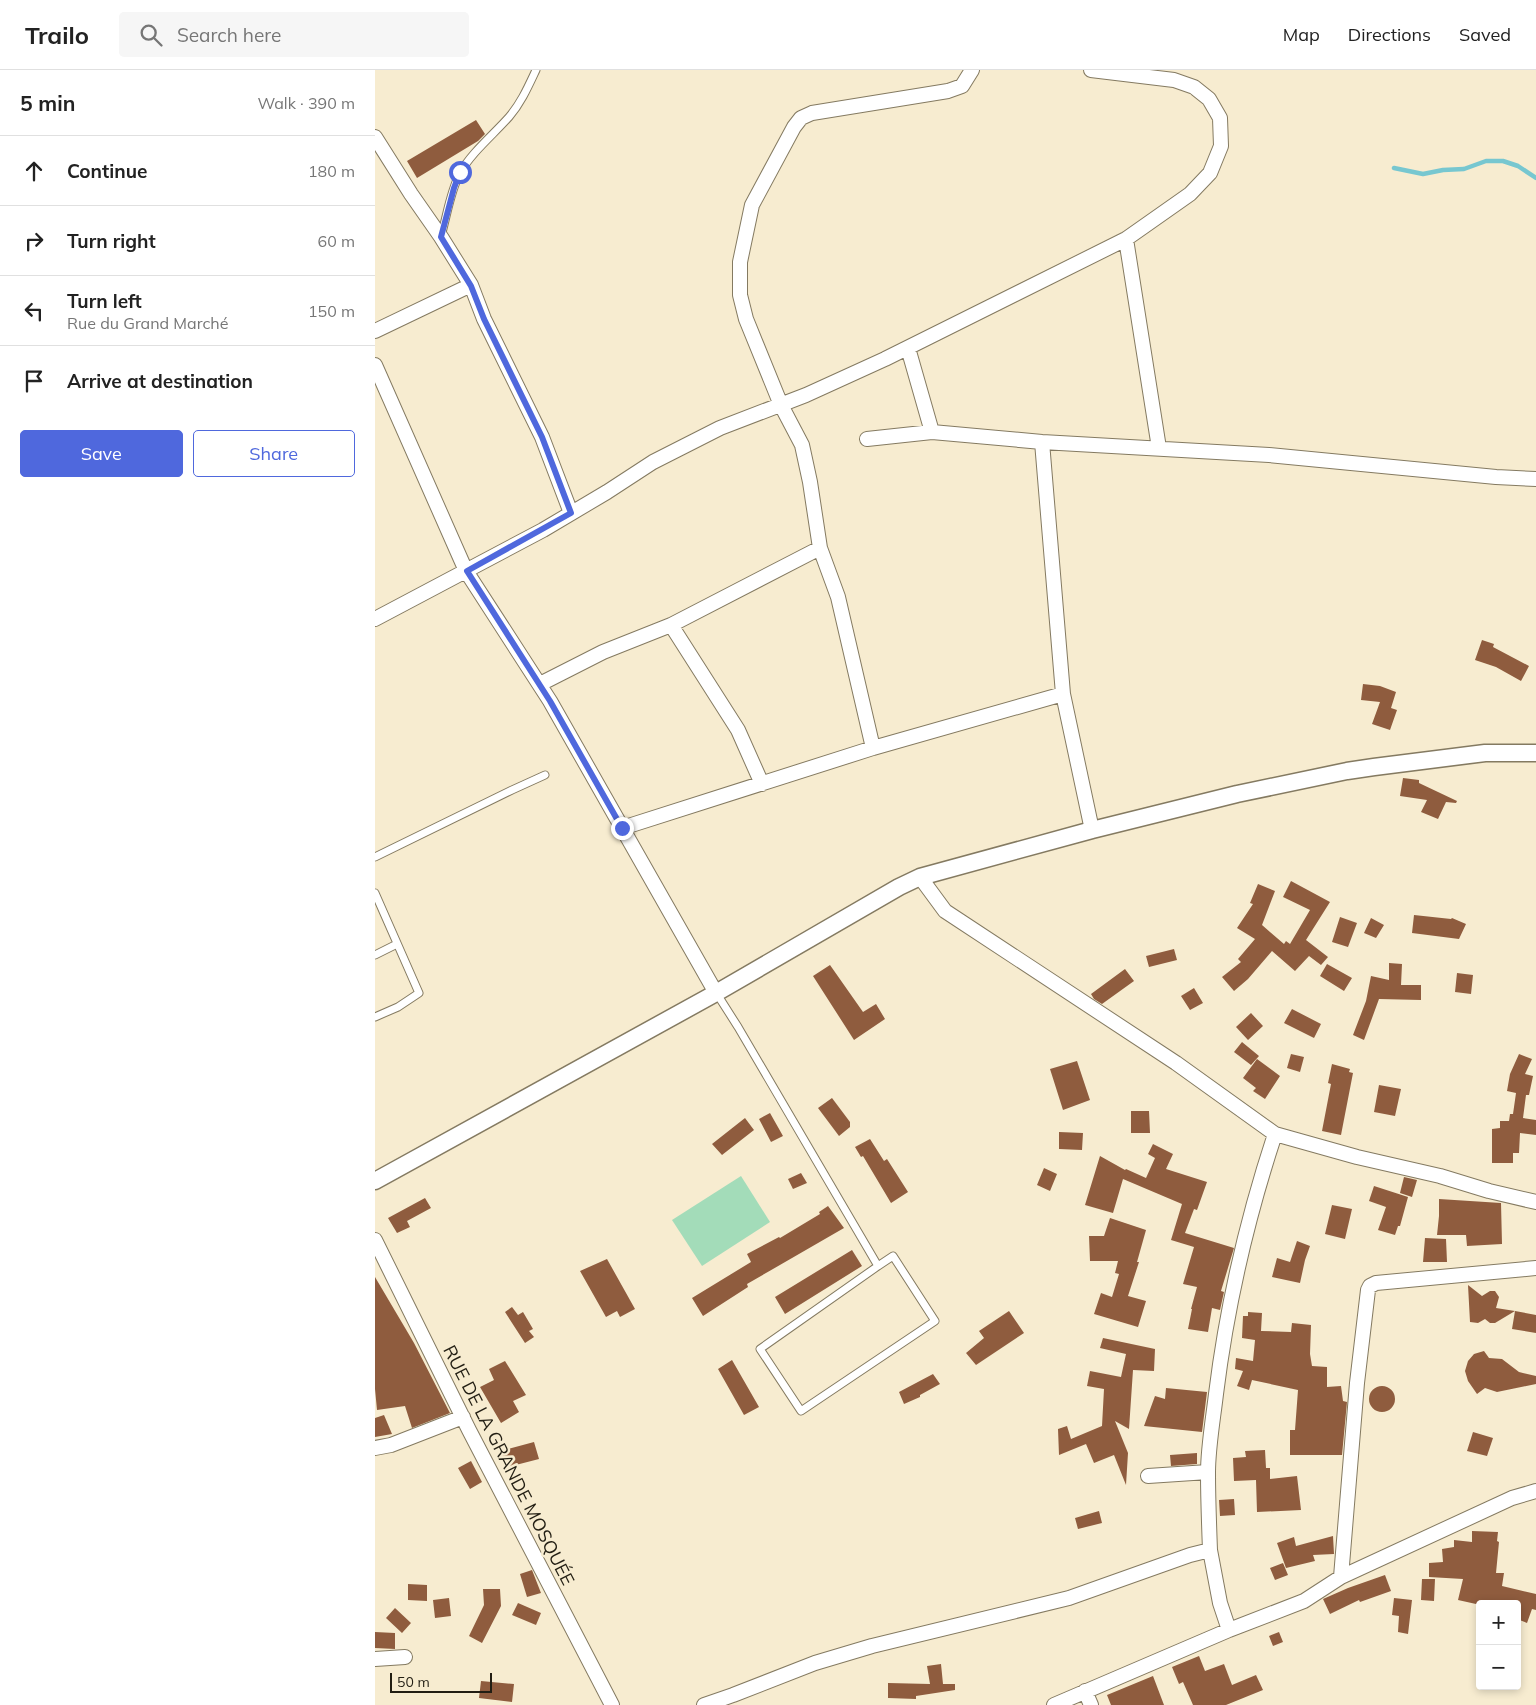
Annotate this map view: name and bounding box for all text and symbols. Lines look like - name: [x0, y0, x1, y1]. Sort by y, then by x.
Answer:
- search box: [119, 12, 469, 57]
- text: Trailo: [25, 20, 89, 50]
- icon: search: [137, 21, 165, 49]
- text: Search here: [177, 23, 281, 47]
- text: Map: [1283, 23, 1320, 46]
- text: Directions: [1348, 23, 1431, 46]
- text: Saved: [1459, 23, 1511, 46]
- text: 5 min: [20, 90, 75, 116]
- text: Walk · 390 m: [257, 93, 355, 113]
- icon: ahead: [20, 157, 48, 185]
- text: Continue: [67, 159, 147, 183]
- text: 180 m: [308, 161, 355, 181]
- route start: [449, 161, 472, 184]
- icon: right: [20, 227, 48, 255]
- text: Turn right: [67, 229, 156, 253]
- text: 60 m: [318, 231, 355, 251]
- text: Turn left: [67, 289, 142, 313]
- icon: left: [20, 297, 48, 325]
- text: 150 m: [308, 301, 355, 321]
- text: Rue du Grand Marché: [67, 313, 228, 333]
- icon: arrive: [20, 367, 48, 395]
- text: Arrive at destination: [67, 369, 253, 393]
- button: Save: [20, 430, 183, 477]
- button: Share: [193, 430, 355, 477]
- route end: [611, 817, 634, 840]
- street label: RUE DE LA GRANDE MOSQUÉE: [438, 1341, 580, 1589]
- map controls: [1476, 1600, 1521, 1690]
- button: +: [1476, 1600, 1521, 1645]
- button: −: [1476, 1645, 1521, 1690]
- scale bar: [390, 1670, 493, 1693]
- text: 50 m: [397, 1673, 430, 1691]

